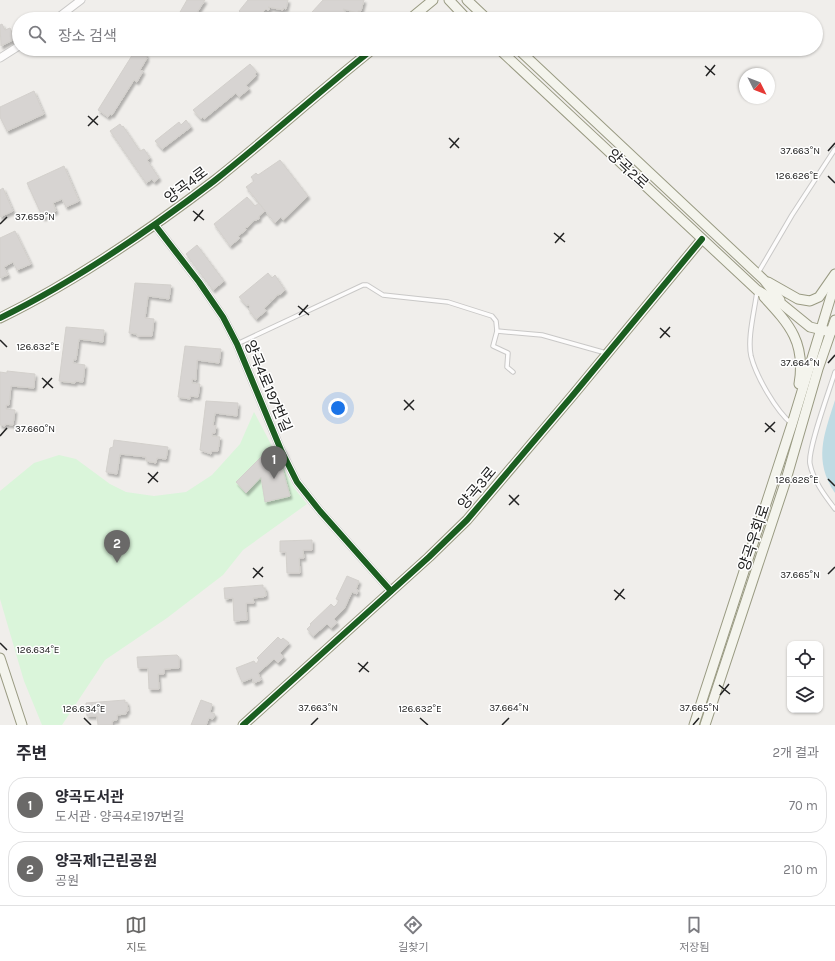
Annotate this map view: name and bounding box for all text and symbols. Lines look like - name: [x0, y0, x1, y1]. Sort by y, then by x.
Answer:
- search box: [12, 12, 823, 56]
- icon: search: [26, 23, 48, 45]
- text: 장소 검색: [58, 27, 117, 45]
- north arrow: [739, 68, 775, 104]
- street label: 양곡2로: [604, 145, 652, 193]
- text: 37.663°N: [780, 145, 820, 157]
- street label: 양곡4로: [161, 163, 211, 207]
- text: 126.626°E: [776, 170, 818, 182]
- text: 37.659°N: [15, 211, 55, 223]
- street label: 양곡4로197번길: [241, 337, 295, 435]
- text: 126.632°E: [16, 341, 60, 353]
- text: 37.664°N: [780, 357, 820, 369]
- your location: [328, 398, 348, 418]
- text: 37.660°N: [15, 423, 55, 435]
- pin: 1: [261, 446, 287, 479]
- street label: 양곡3로: [454, 463, 500, 513]
- text: 126.628°E: [775, 474, 819, 486]
- street label: 양곡우회로: [735, 502, 773, 574]
- pin: 2: [104, 530, 130, 563]
- text: 37.665°N: [780, 569, 820, 581]
- map controls: [787, 641, 823, 713]
- button: locate: [787, 641, 823, 677]
- text: 126.634°E: [17, 644, 59, 656]
- button: layers: [787, 677, 823, 713]
- text: 37.663°N: [298, 702, 338, 714]
- text: 37.664°N: [489, 702, 529, 714]
- text: 37.665°N: [679, 702, 719, 714]
- text: 126.634°E: [63, 703, 105, 715]
- text: 126.632°E: [398, 703, 442, 715]
- text: 주변: [16, 743, 47, 763]
- text: 2개 결과: [772, 745, 819, 760]
- text: 양곡도서관: [55, 788, 124, 806]
- text: 1: [28, 798, 32, 813]
- text: 70 m: [789, 798, 818, 813]
- text: 도서관 · 양곡4로197번길: [55, 809, 184, 824]
- text: 양곡제1근린공원: [55, 852, 157, 870]
- text: 2: [26, 862, 34, 877]
- text: 210 m: [783, 862, 818, 877]
- text: 공원: [55, 873, 79, 888]
- tab: 지도: [125, 914, 147, 954]
- tab: 길찾기: [398, 914, 429, 954]
- tab: 저장됨: [679, 914, 710, 954]

